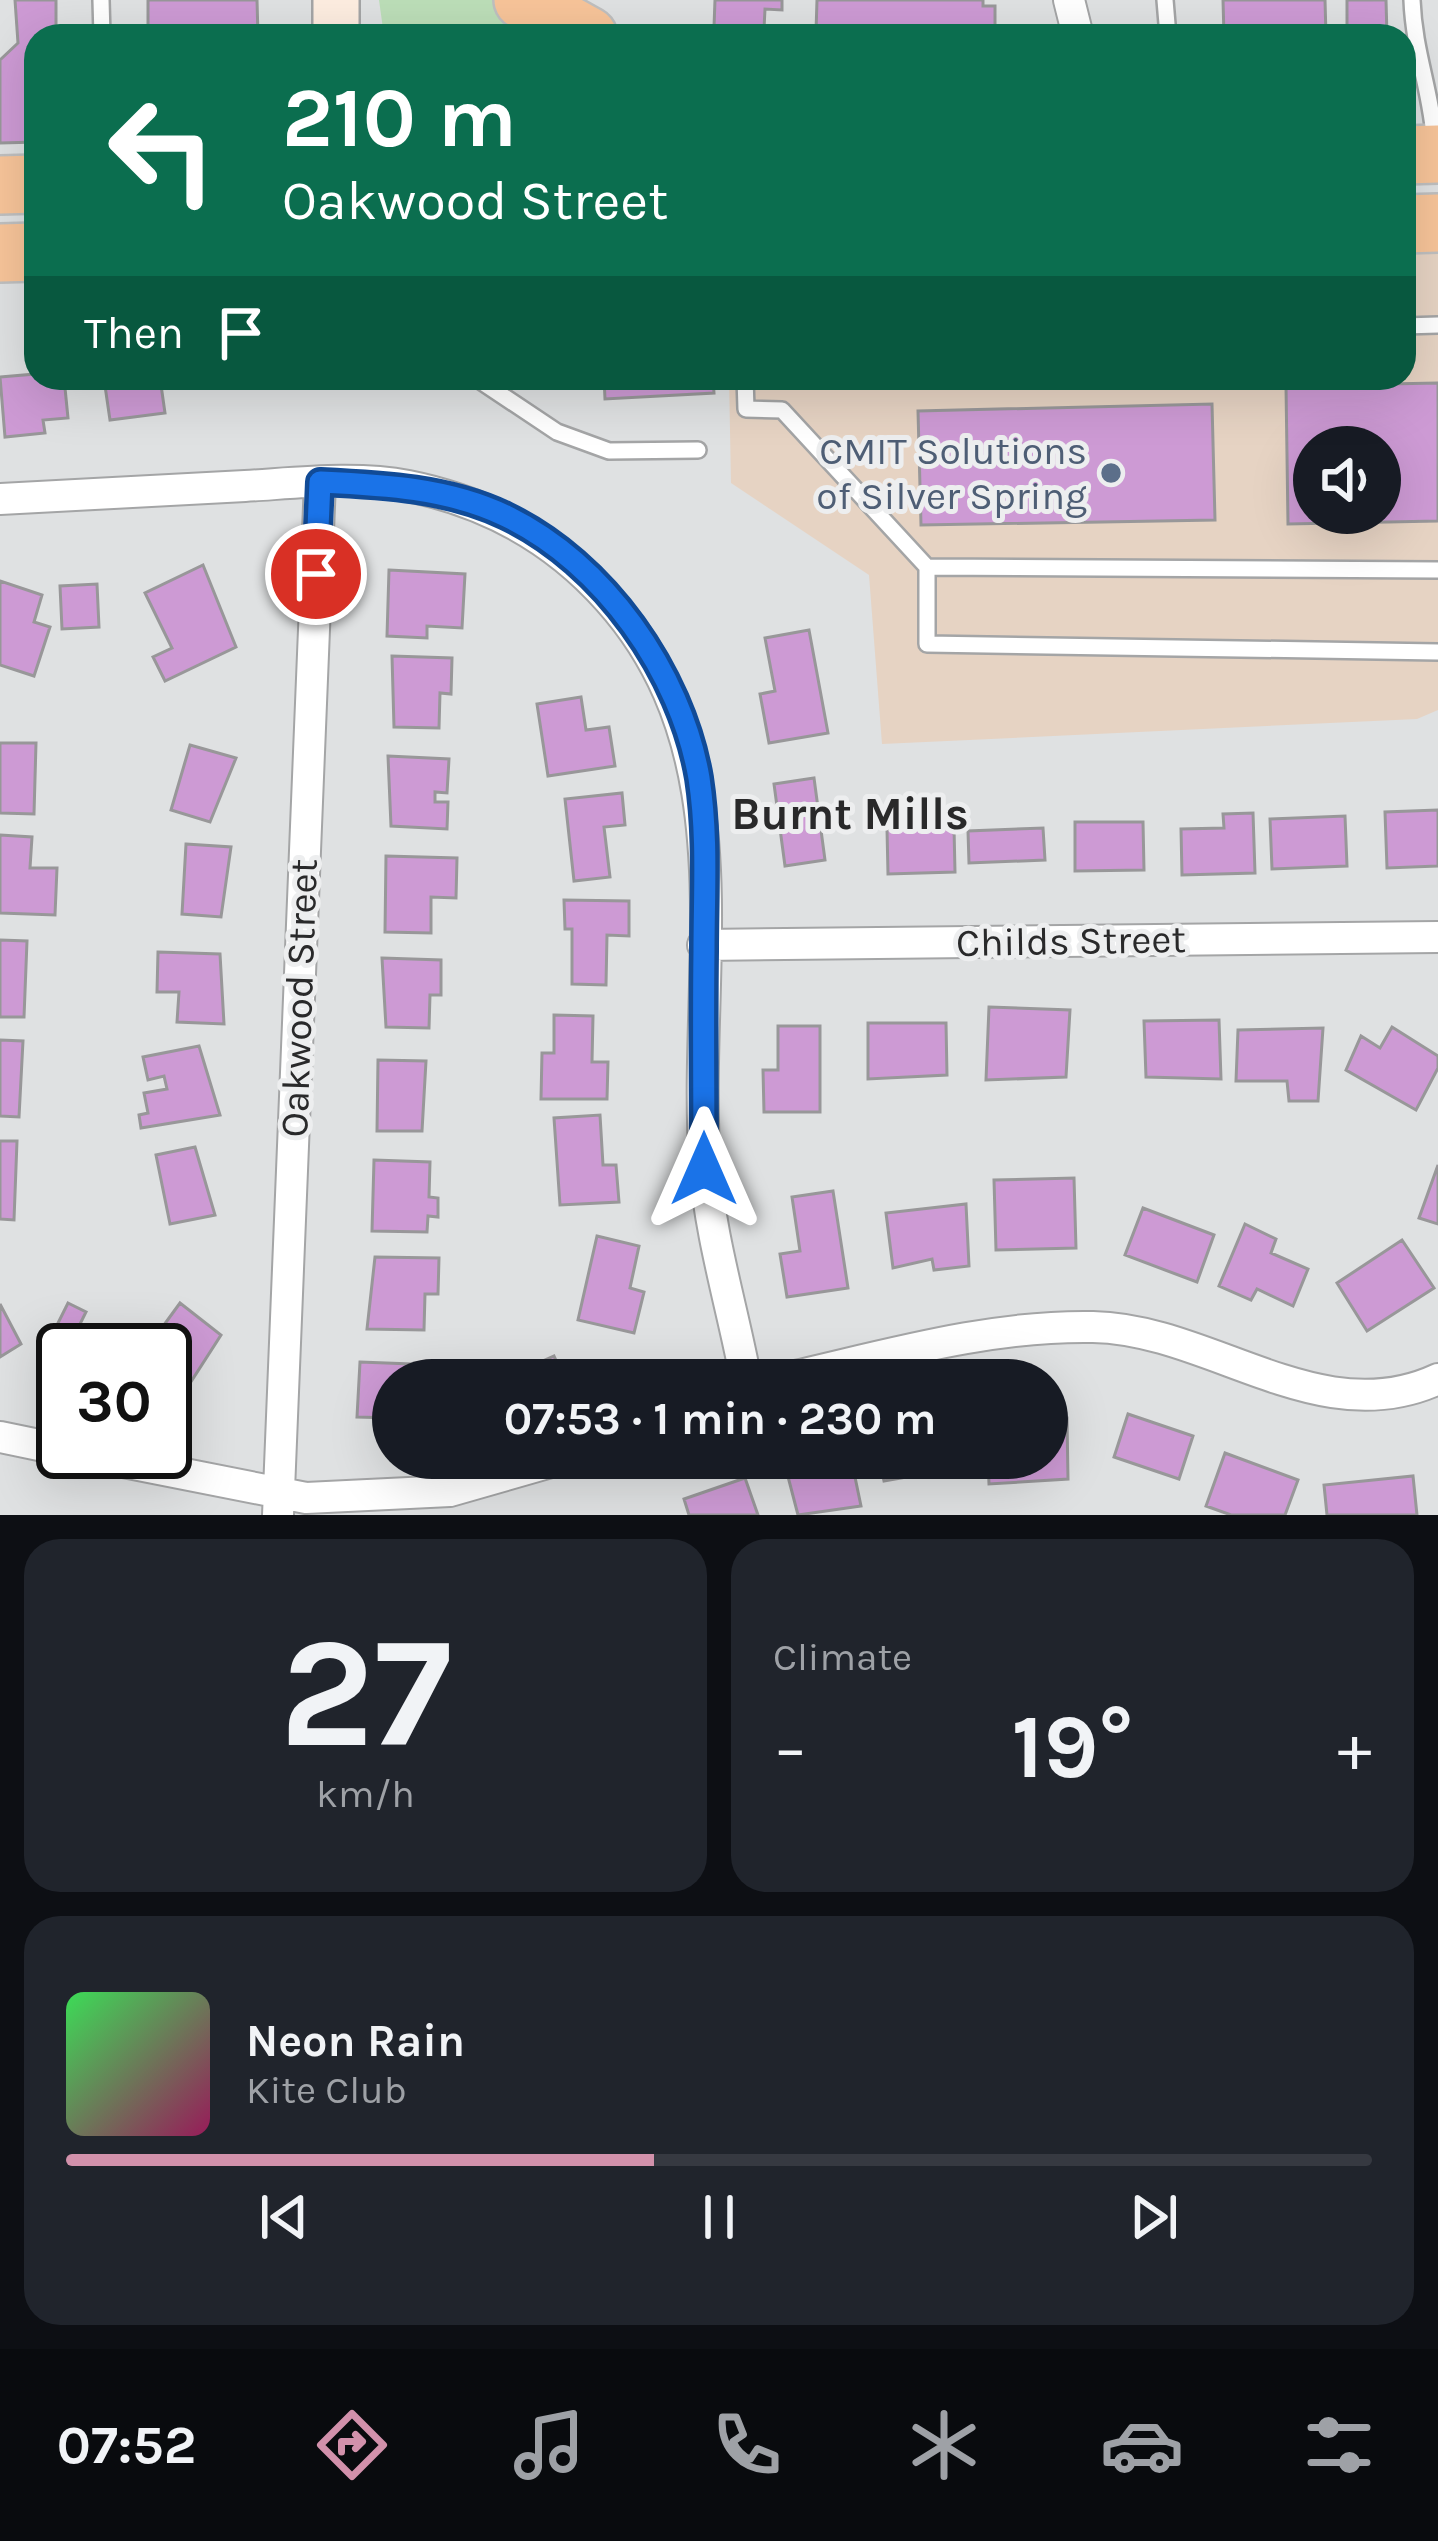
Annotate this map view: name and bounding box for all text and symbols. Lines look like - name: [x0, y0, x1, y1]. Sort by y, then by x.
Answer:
- text: 210 m: [282, 69, 517, 167]
- icon: left: [84, 72, 240, 228]
- text: Oakwood Street: [282, 169, 668, 233]
- icon: arrive: [208, 300, 274, 366]
- text: Then: [84, 307, 184, 359]
- map controls: [1293, 426, 1401, 534]
- button: sound: [1293, 426, 1401, 534]
- place label: CMIT Solutions of Silver Spring: [816, 428, 1087, 519]
- marker: CMIT Solutions of Silver Spring: [1098, 460, 1124, 486]
- pin: [265, 523, 367, 625]
- icon: arrive: [283, 541, 349, 607]
- district label: Burnt Mills: [731, 788, 969, 840]
- street label: Oakwood Street: [271, 858, 327, 1138]
- street label: Childs Street: [956, 916, 1186, 966]
- position arrow: [641, 1106, 767, 1232]
- speed limit sign: 30: [36, 1323, 192, 1479]
- text: 07:53 · 1 min · 230 m: [504, 1393, 936, 1445]
- text: 27: [280, 1602, 452, 1784]
- text: Climate: [773, 1634, 912, 1680]
- text: 19°: [1012, 1694, 1133, 1800]
- text: −: [773, 1709, 808, 1787]
- text: +: [1337, 1709, 1372, 1787]
- text: km/h: [316, 1771, 415, 1817]
- text: Neon Rain: [246, 2015, 465, 2067]
- text: Kite Club: [246, 2067, 407, 2113]
- icon: previous: [251, 2184, 317, 2250]
- icon: pause: [686, 2184, 752, 2250]
- icon: next: [1121, 2184, 1187, 2250]
- icon: directions: [310, 2403, 394, 2487]
- icon: music: [507, 2403, 591, 2487]
- icon: phone: [705, 2403, 789, 2487]
- icon: climate: [902, 2403, 986, 2487]
- icon: car: [1100, 2403, 1184, 2487]
- icon: filters: [1297, 2403, 1381, 2487]
- text: 07:52: [57, 2413, 196, 2477]

